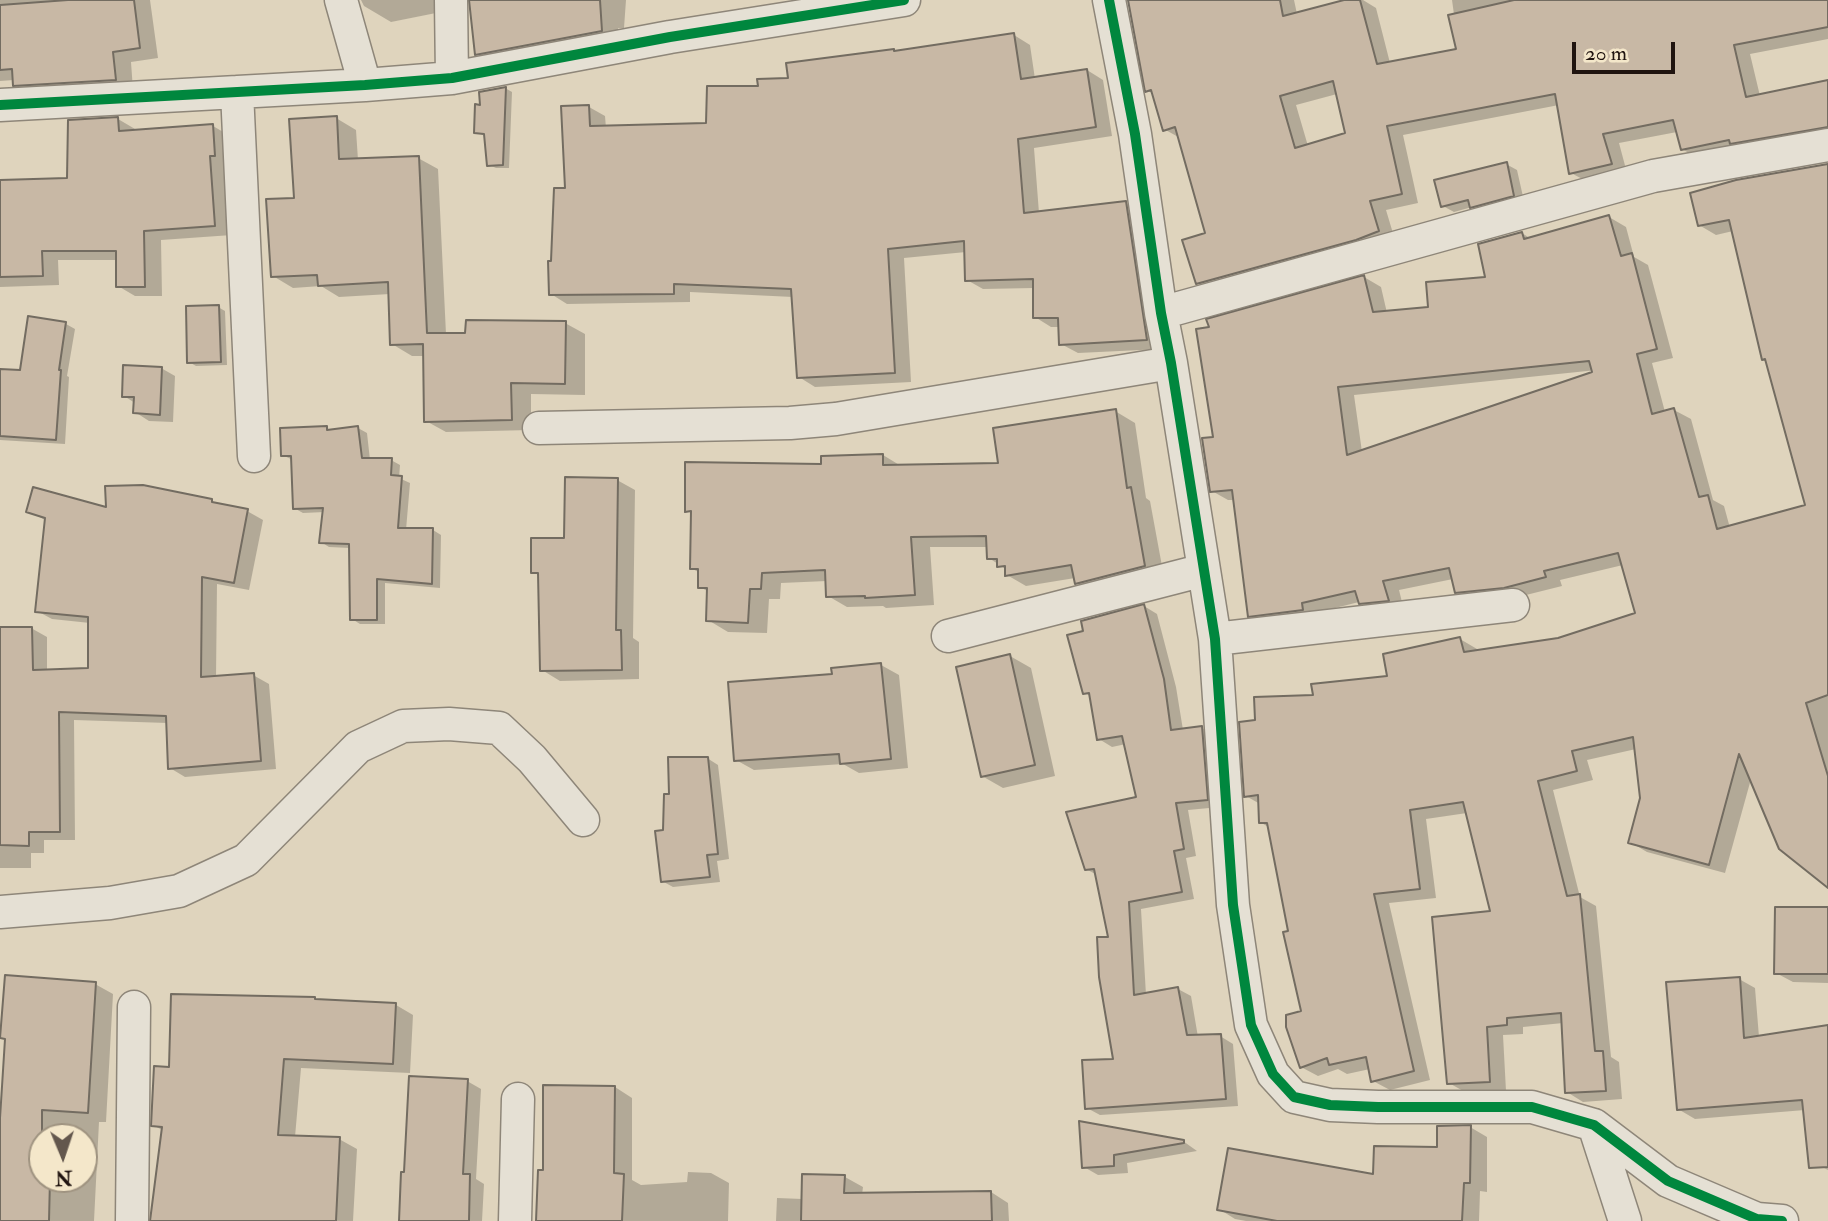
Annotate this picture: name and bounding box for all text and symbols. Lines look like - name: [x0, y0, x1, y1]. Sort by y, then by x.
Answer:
- scale bar: [1576, 28, 1679, 72]
- text: 20 m: [1585, 40, 1627, 67]
- north arrow: [28, 1123, 98, 1193]
- text: N: [55, 1165, 73, 1189]

